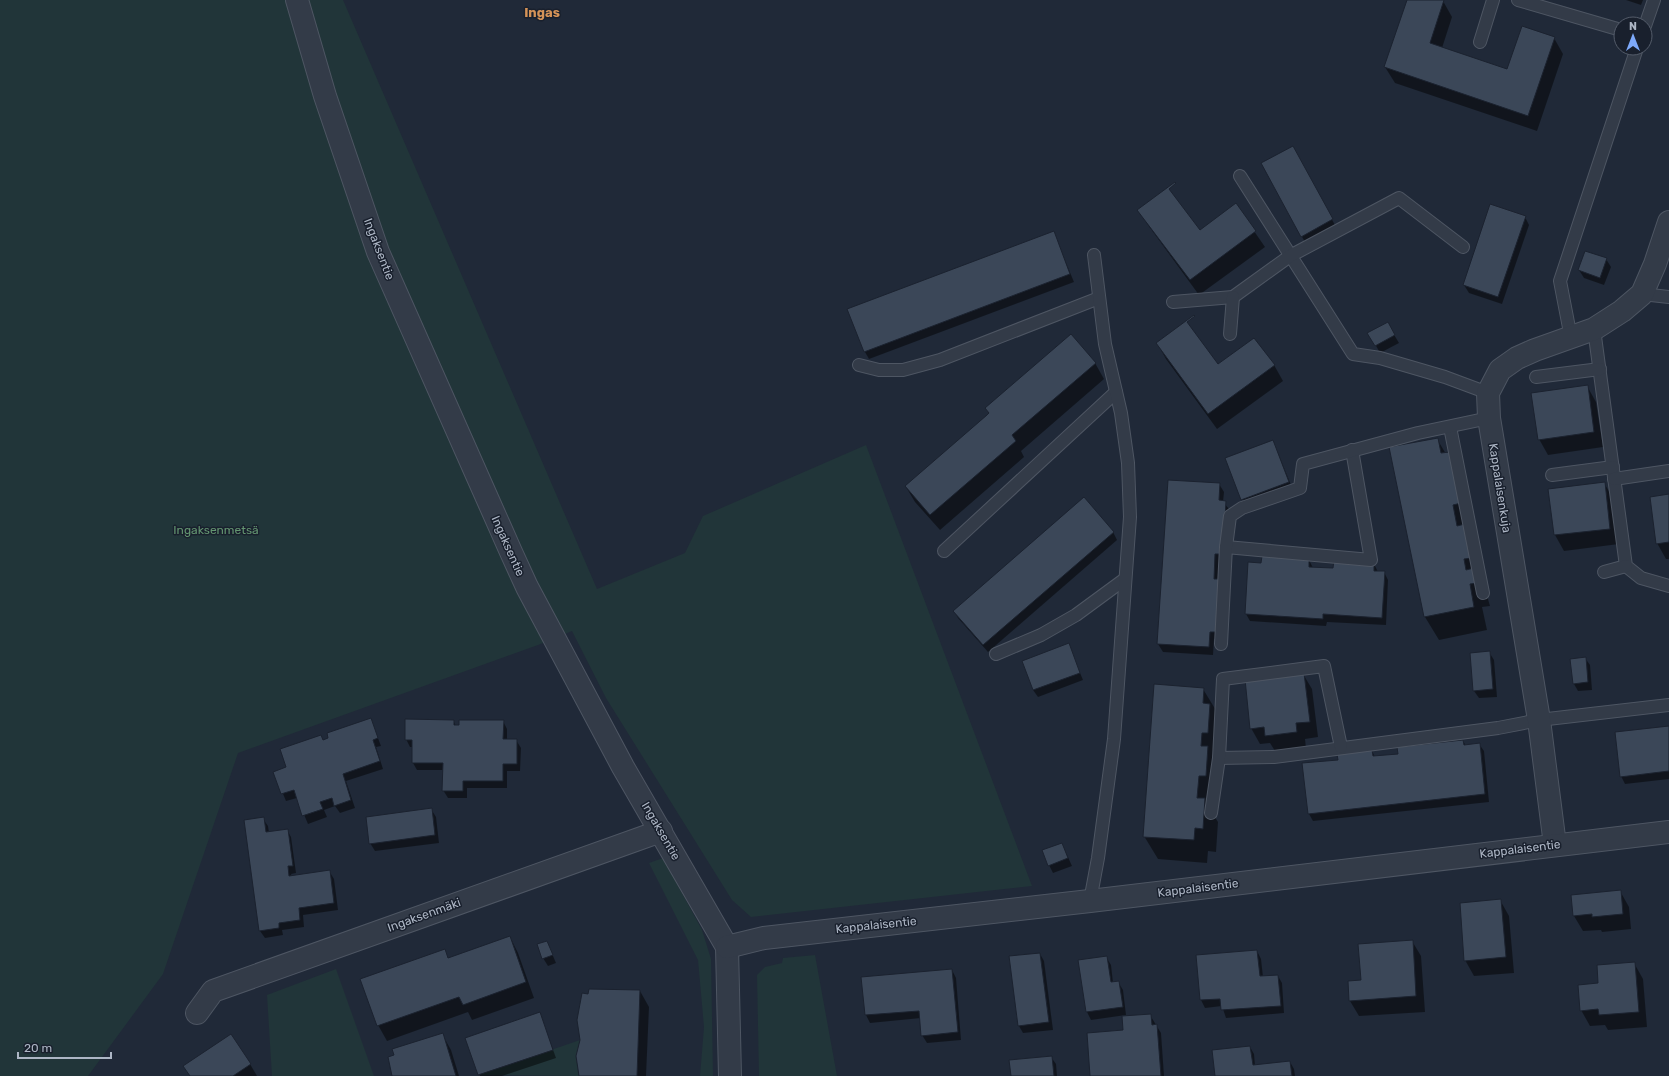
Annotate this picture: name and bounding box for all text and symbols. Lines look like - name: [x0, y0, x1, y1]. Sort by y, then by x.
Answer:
- district label: Ingas: [524, 5, 560, 20]
- north arrow: [1613, 16, 1653, 56]
- text: N: [1629, 20, 1637, 33]
- street label: Ingaksentie: [361, 216, 397, 282]
- street label: Kappalaisenkuja: [1486, 442, 1514, 534]
- street label: Ingaksentie: [488, 514, 528, 579]
- park label: Ingaksenmetsä: [173, 523, 259, 537]
- street label: Ingaksentie: [639, 799, 683, 863]
- street label: Kappalaisentie: [1479, 837, 1562, 861]
- street label: Kappalaisentie: [1157, 876, 1240, 900]
- street label: Ingaksenmäki: [385, 895, 463, 935]
- street label: Kappalaisentie: [835, 914, 918, 936]
- scale bar: [18, 1034, 111, 1060]
- text: 20 m: [24, 1041, 52, 1055]

